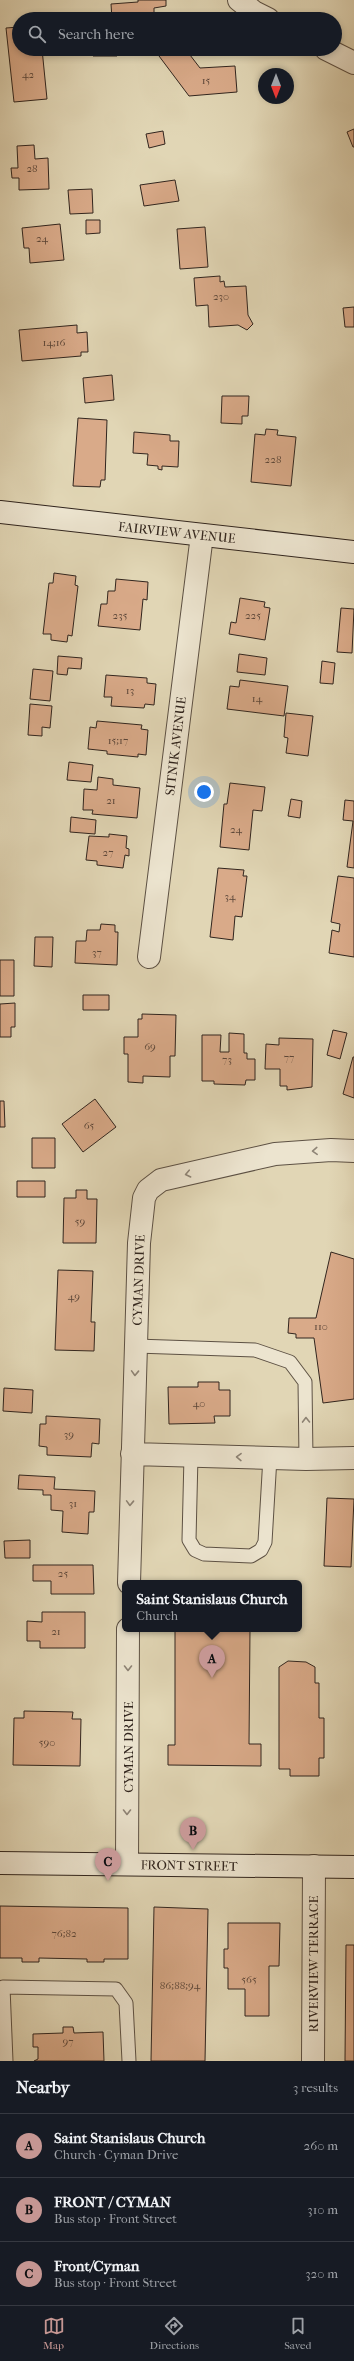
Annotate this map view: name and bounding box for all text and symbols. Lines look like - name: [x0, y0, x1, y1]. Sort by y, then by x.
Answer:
- search box: [12, 12, 342, 56]
- icon: search: [26, 23, 48, 45]
- text: Search here: [58, 25, 134, 43]
- house number: 42: [22, 68, 34, 81]
- north arrow: [258, 68, 294, 104]
- house number: 15: [202, 74, 211, 87]
- house number: 28: [26, 162, 38, 175]
- house number: 24: [36, 232, 49, 245]
- house number: 230: [213, 290, 229, 303]
- house number: 14;16: [42, 336, 66, 349]
- house number: 228: [265, 453, 281, 466]
- street label: FAIRVIEW AVENUE: [118, 519, 236, 546]
- house number: 235: [113, 609, 128, 622]
- house number: 225: [245, 609, 261, 622]
- house number: 13: [126, 684, 134, 697]
- house number: 14: [252, 692, 263, 705]
- street label: SITNIK AVENUE: [162, 696, 189, 796]
- house number: 15;17: [108, 734, 128, 747]
- your location: [194, 782, 214, 802]
- house number: 21: [106, 794, 116, 807]
- house number: 24: [230, 823, 243, 836]
- house number: 27: [103, 846, 113, 859]
- house number: 34: [224, 890, 236, 903]
- house number: 37: [92, 946, 102, 959]
- house number: 69: [144, 1040, 156, 1053]
- house number: 77: [284, 1051, 294, 1064]
- house number: 73: [222, 1053, 232, 1066]
- house number: 65: [84, 1119, 95, 1132]
- one-way arrow: [312, 1146, 318, 1155]
- one-way arrow: [184, 1170, 191, 1178]
- house number: 59: [75, 1215, 85, 1228]
- street label: CYMAN DRIVE: [129, 1234, 148, 1326]
- house number: 49: [68, 1290, 80, 1303]
- house number: 110: [314, 1320, 328, 1333]
- one-way arrow: [131, 1370, 139, 1376]
- house number: 40: [193, 1397, 205, 1410]
- one-way arrow: [302, 1417, 310, 1423]
- house number: 39: [64, 1428, 74, 1441]
- one-way arrow: [236, 1453, 242, 1461]
- house number: 31: [69, 1497, 77, 1510]
- one-way arrow: [126, 1500, 135, 1506]
- house number: 25: [58, 1567, 68, 1580]
- popup: [122, 1580, 302, 1632]
- text: Saint Stanislaus Church: [136, 1590, 288, 1608]
- text: Church: [136, 1608, 178, 1623]
- house number: 21: [51, 1625, 61, 1638]
- pin: A: [199, 1645, 225, 1678]
- one-way arrow: [124, 1665, 132, 1671]
- street label: CYMAN DRIVE: [121, 1701, 136, 1793]
- house number: 590: [39, 1736, 55, 1749]
- one-way arrow: [123, 1809, 131, 1815]
- pin: B: [180, 1817, 206, 1850]
- pin: C: [95, 1848, 121, 1881]
- street label: FRONT STREET: [140, 1857, 238, 1874]
- street label: RIVERVIEW TERRACE: [306, 1895, 321, 2032]
- house number: 76;82: [51, 1927, 77, 1940]
- house number: 565: [241, 1973, 257, 1986]
- house number: 86;88;94: [160, 1979, 201, 1992]
- house number: 97: [62, 2035, 74, 2048]
- text: Nearby: [16, 2077, 70, 2097]
- text: 3 results: [293, 2080, 338, 2095]
- text: Saint Stanislaus Church: [54, 2129, 205, 2147]
- text: A: [25, 2138, 33, 2153]
- text: 260 m: [304, 2138, 338, 2153]
- text: Church · Cyman Drive: [54, 2147, 178, 2162]
- text: FRONT / CYMAN: [54, 2193, 171, 2211]
- text: B: [25, 2202, 33, 2217]
- text: 310 m: [307, 2202, 338, 2217]
- text: Bus stop · Front Street: [54, 2211, 177, 2226]
- text: Front/Cyman: [54, 2257, 140, 2275]
- text: C: [25, 2266, 33, 2281]
- text: 320 m: [305, 2266, 338, 2281]
- text: Bus stop · Front Street: [54, 2275, 177, 2290]
- tab: Map: [43, 2315, 65, 2352]
- tab: Directions: [150, 2315, 199, 2352]
- tab: Saved: [284, 2315, 311, 2352]

